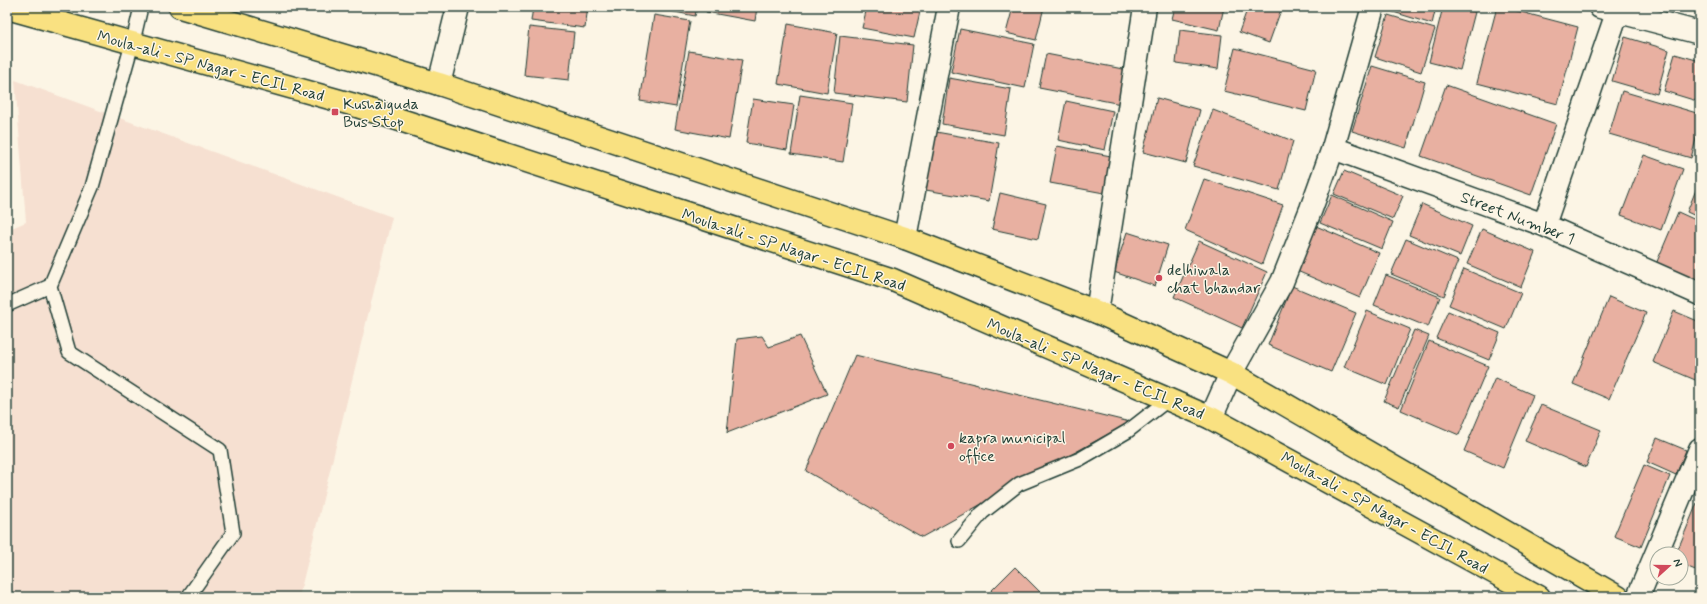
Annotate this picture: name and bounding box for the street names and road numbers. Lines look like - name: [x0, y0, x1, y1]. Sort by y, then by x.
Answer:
- street label: Moula-ali - SP Nagar - ECIL Road: [95, 26, 326, 107]
- street label: Street Number 1: [1457, 187, 1577, 250]
- street label: Moula-ali - SP Nagar - ECIL Road: [679, 204, 908, 297]
- street label: Moula-ali - SP Nagar - ECIL Road: [983, 314, 1207, 425]
- street label: Moula-ali - SP Nagar - ECIL Road: [1277, 447, 1492, 579]

